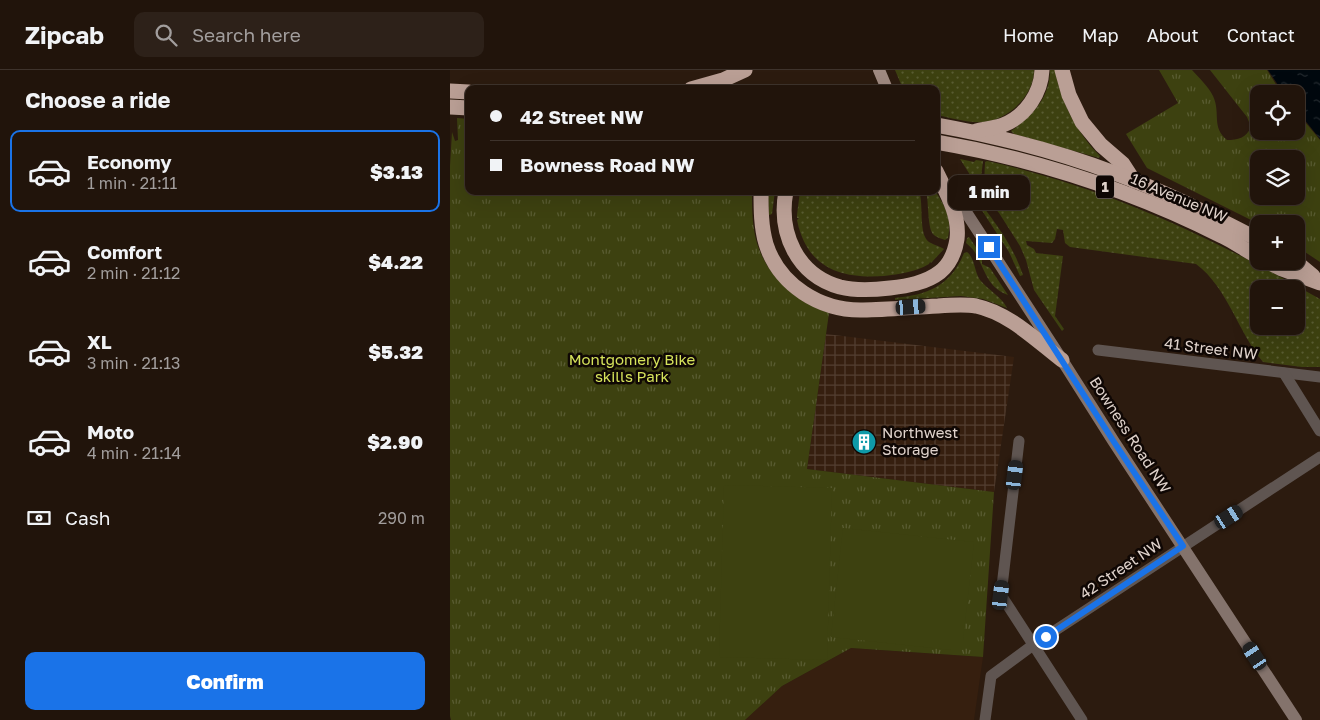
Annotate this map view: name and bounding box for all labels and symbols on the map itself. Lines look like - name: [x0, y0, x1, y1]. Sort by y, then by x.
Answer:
- street label: 16 Avenue NW: [1129, 169, 1230, 225]
- callout: 1 min: [948, 174, 1030, 210]
- road number: 1: [1096, 175, 1114, 198]
- route end: [978, 236, 1000, 258]
- car: [895, 298, 926, 316]
- street label: 41 Street NW: [1163, 333, 1259, 363]
- park label: Montgomery Bike skills Park: [569, 350, 696, 385]
- street label: Bowness Road NW: [1087, 373, 1175, 496]
- place label: Northwest Storage: [882, 423, 958, 458]
- building icon: Northwest Storage: [851, 429, 877, 455]
- car: [1005, 459, 1024, 491]
- car: [1212, 503, 1245, 531]
- street label: 42 Street NW: [1076, 534, 1165, 602]
- car: [991, 579, 1010, 611]
- route start: [1035, 626, 1057, 648]
- car: [1240, 639, 1269, 673]

